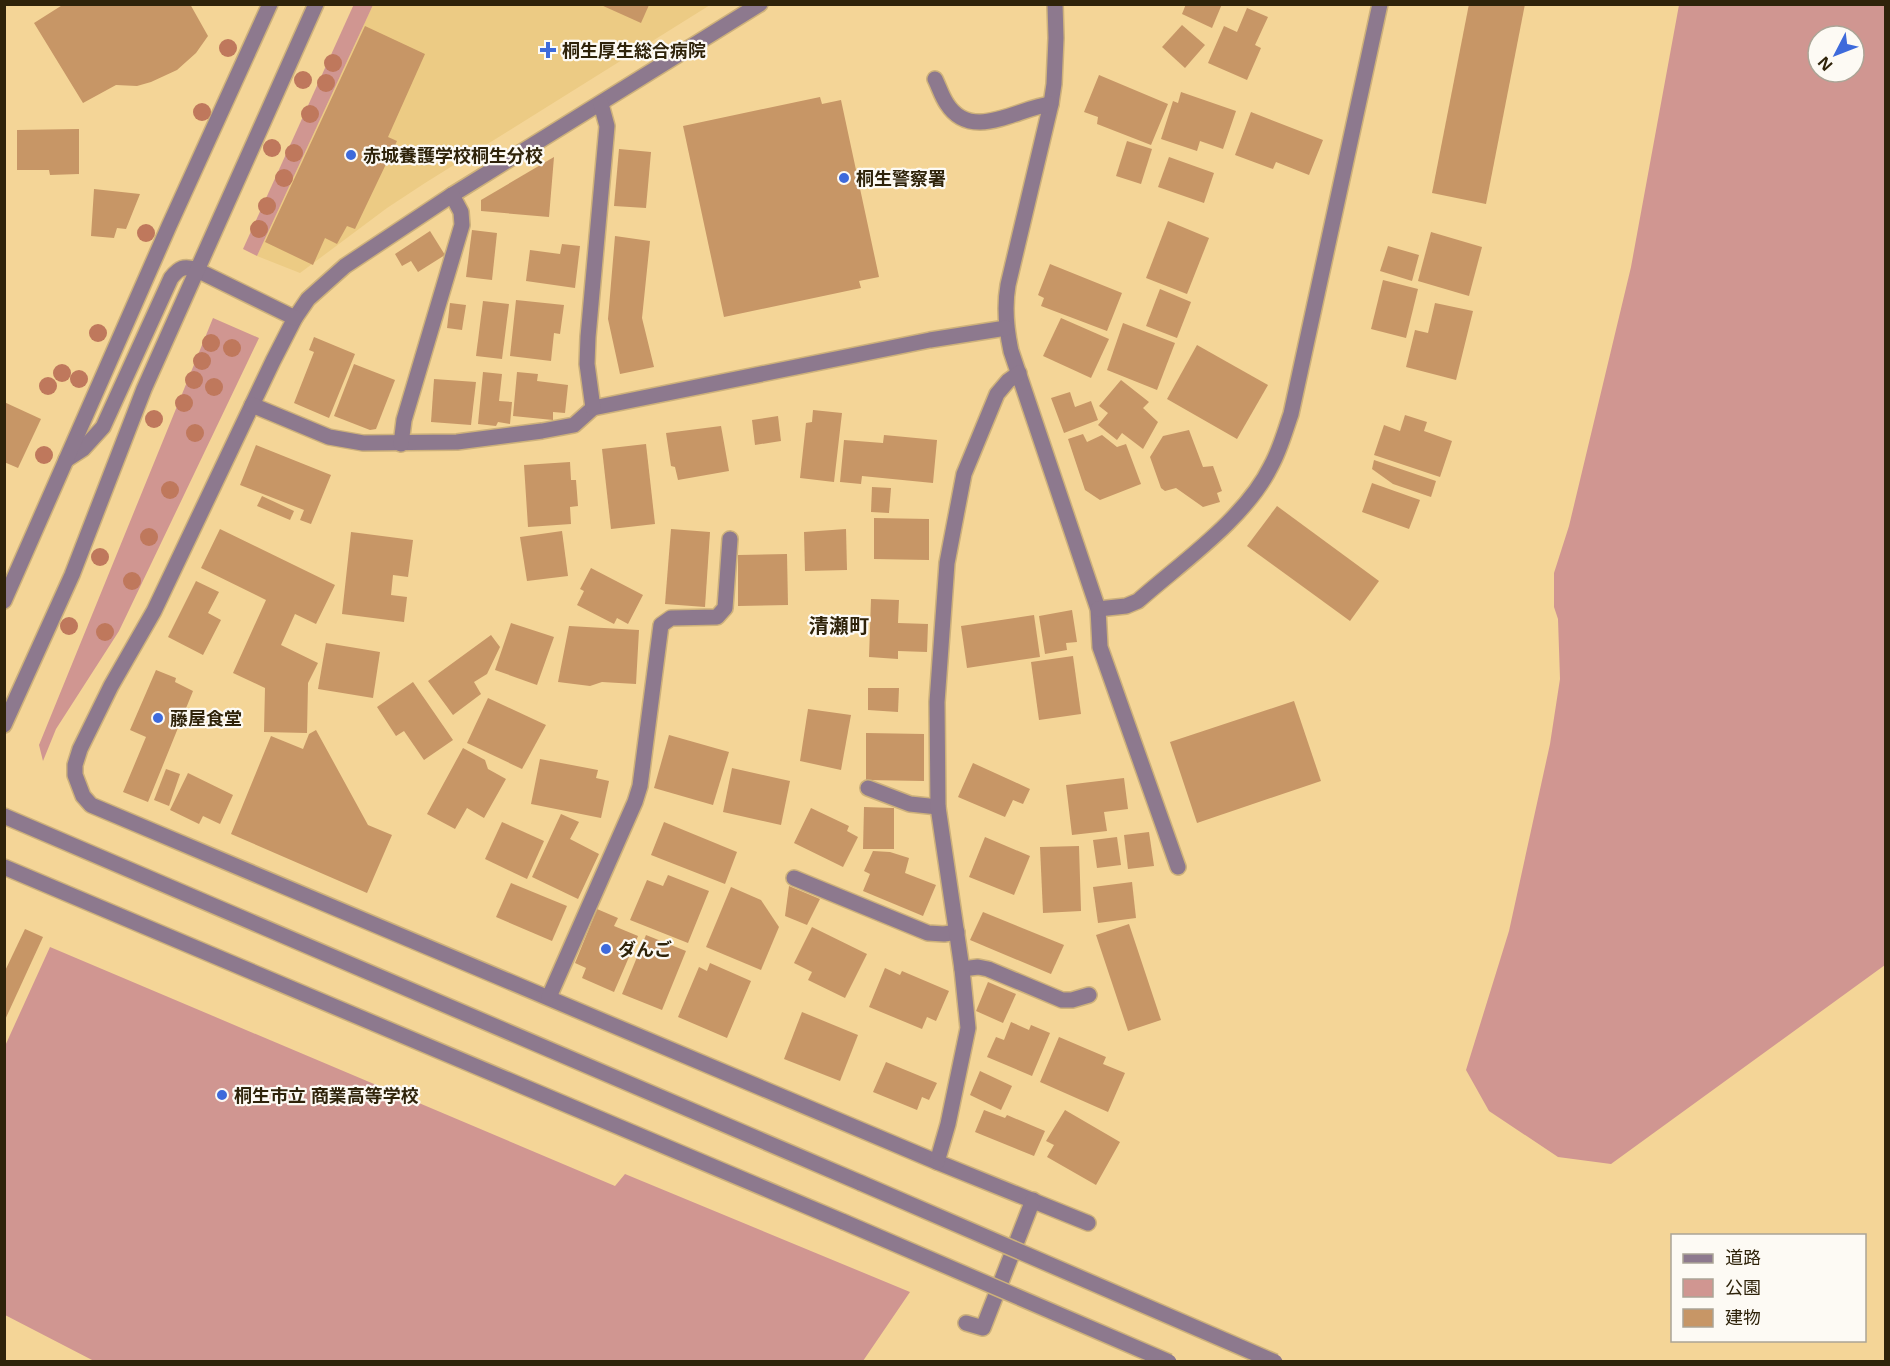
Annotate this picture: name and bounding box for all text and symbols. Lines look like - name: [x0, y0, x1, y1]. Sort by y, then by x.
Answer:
- north arrow: [1806, 24, 1866, 84]
- place label: 桐生厚生総合病院: [562, 38, 706, 62]
- marker: 桐生厚生総合病院: [539, 41, 557, 59]
- text: N: [1812, 52, 1837, 76]
- place label: 赤城養護学校桐生分校: [363, 143, 543, 167]
- marker: 赤城養護学校桐生分校: [344, 148, 358, 162]
- place label: 桐生警察署: [856, 166, 946, 190]
- marker: 桐生警察署: [837, 171, 851, 185]
- district label: 清瀬町: [809, 612, 869, 639]
- place label: 藤屋食堂: [170, 706, 242, 730]
- marker: 藤屋食堂: [151, 711, 165, 725]
- place label: ダんご: [618, 937, 672, 961]
- marker: ダんご: [599, 942, 613, 956]
- place label: 桐生市立 商業高等学校: [234, 1083, 419, 1107]
- marker: 桐生市立 商業高等学校: [215, 1088, 229, 1102]
- legend: [1671, 1234, 1866, 1342]
- text: 道路: [1725, 1245, 1761, 1269]
- text: 公園: [1725, 1275, 1761, 1299]
- text: 建物: [1725, 1305, 1761, 1329]

